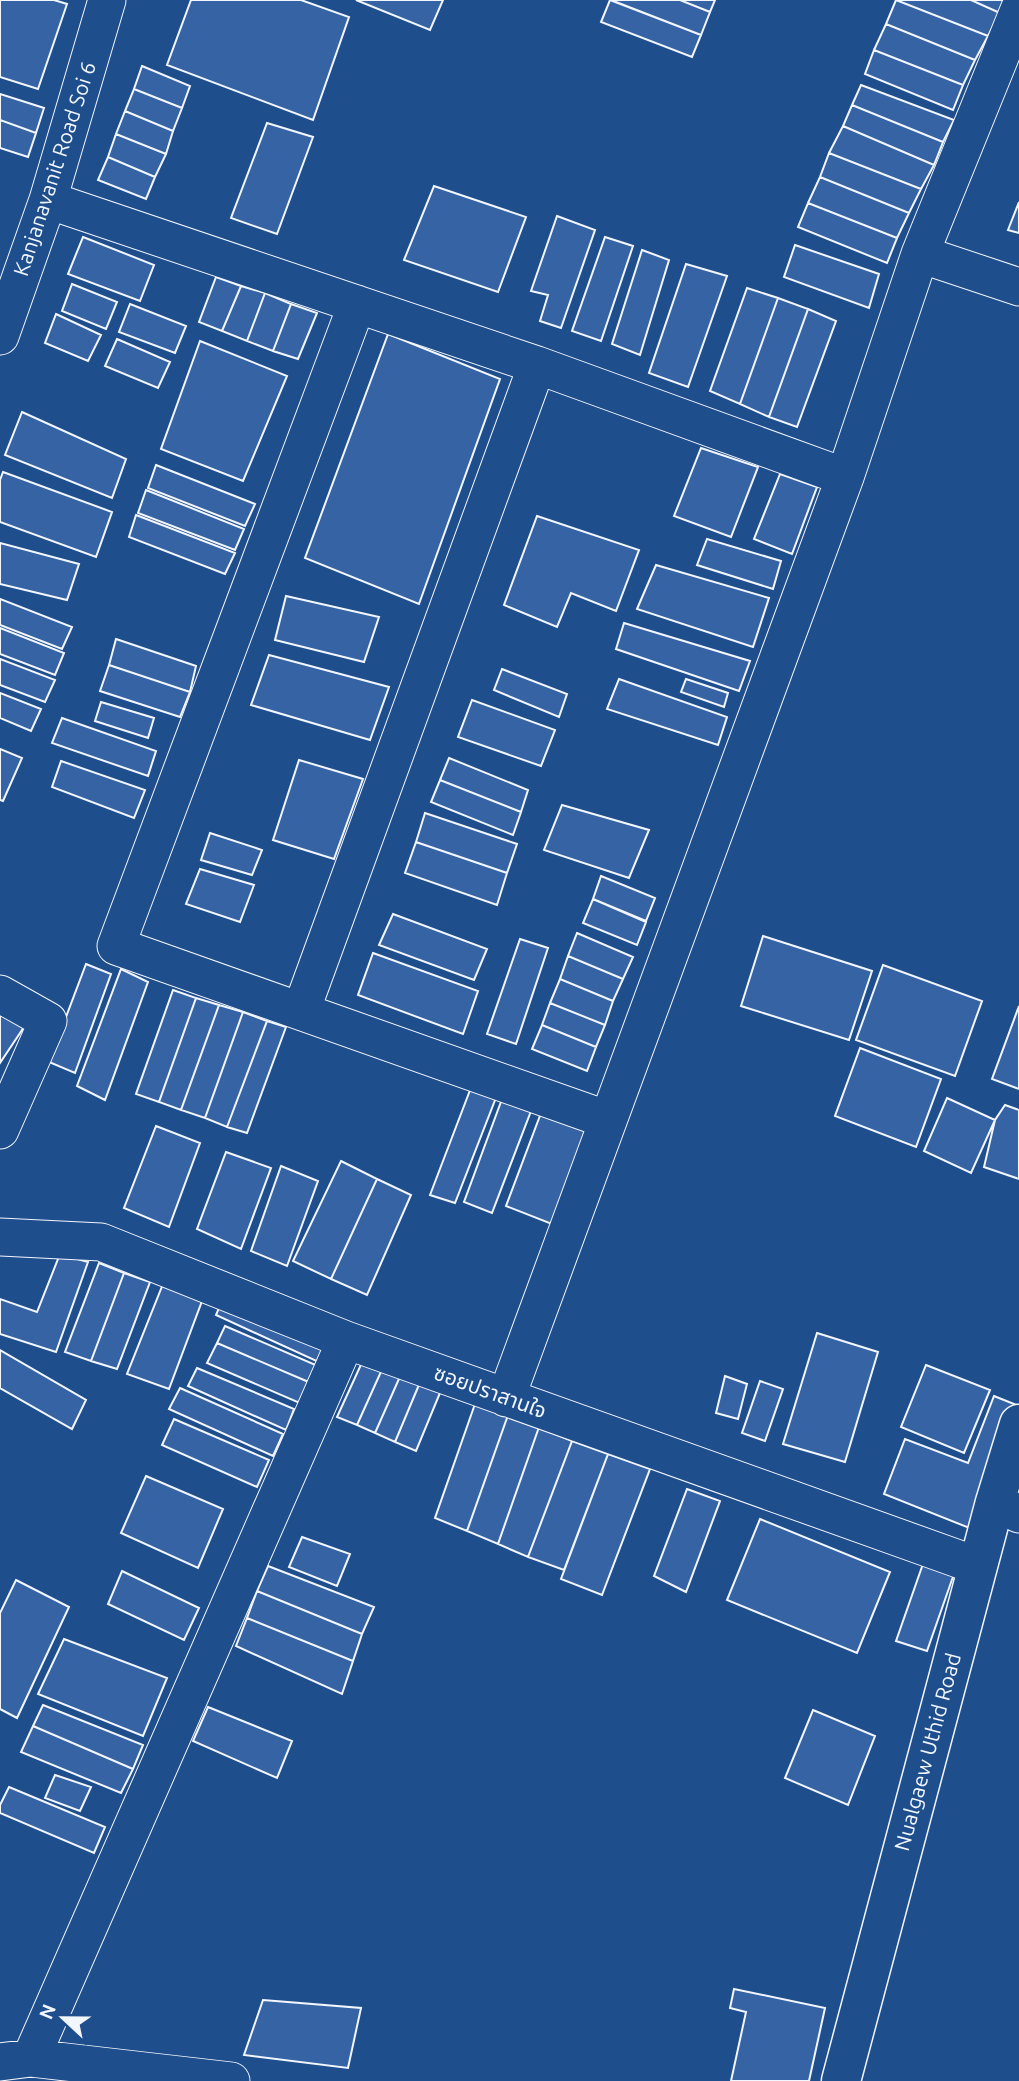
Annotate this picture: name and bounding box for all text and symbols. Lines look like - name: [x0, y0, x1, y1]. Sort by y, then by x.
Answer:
- street label: Kanjanavanit Road Soi 6: [8, 59, 100, 279]
- street label: ซอยปราสานใจ: [431, 1360, 550, 1422]
- street label: Nualgaew Uthid Road: [889, 1650, 965, 1853]
- north arrow: [28, 1983, 98, 2053]
- text: N: [34, 2001, 60, 2022]

